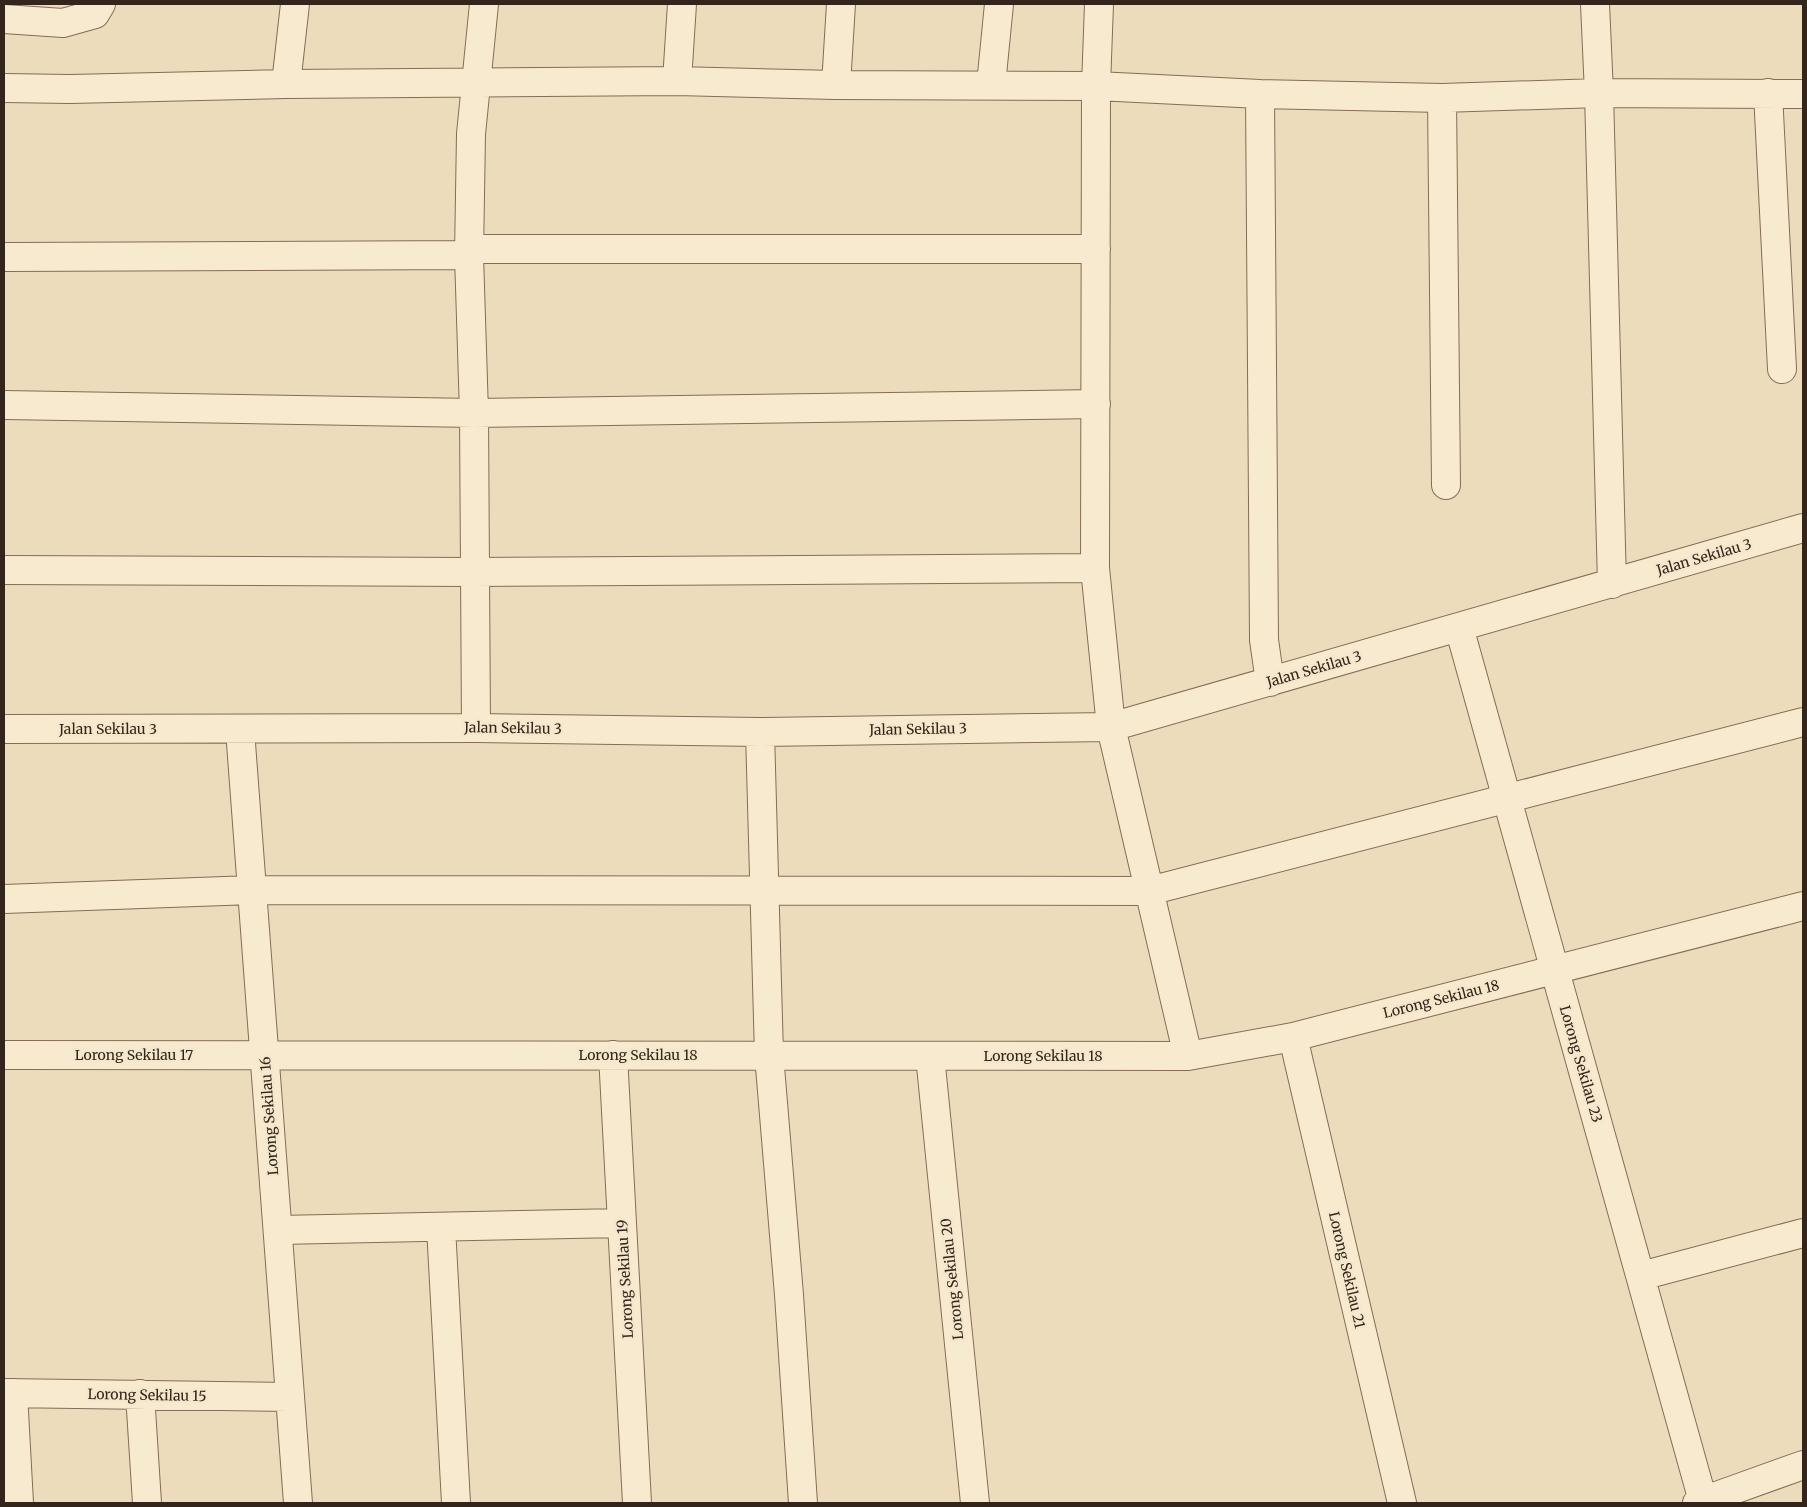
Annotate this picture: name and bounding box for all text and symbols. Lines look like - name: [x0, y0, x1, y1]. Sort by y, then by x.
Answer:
- street label: Jalan Sekilau 3: [1654, 535, 1754, 579]
- street label: Jalan Sekilau 3: [1264, 647, 1364, 691]
- street label: Jalan Sekilau 3: [463, 718, 562, 738]
- street label: Jalan Sekilau 3: [868, 719, 967, 739]
- street label: Jalan Sekilau 3: [58, 720, 157, 738]
- street label: Lorong Sekilau 18: [1381, 976, 1501, 1022]
- street label: Lorong Sekilau 23: [1556, 1003, 1606, 1125]
- street label: Lorong Sekilau 17: [75, 1046, 193, 1064]
- street label: Lorong Sekilau 18: [578, 1046, 698, 1064]
- street label: Lorong Sekilau 18: [983, 1047, 1103, 1065]
- street label: Lorong Sekilau 16: [256, 1056, 282, 1176]
- street label: Lorong Sekilau 21: [1325, 1210, 1369, 1330]
- street label: Lorong Sekilau 20: [937, 1217, 967, 1341]
- street label: Lorong Sekilau 19: [613, 1219, 637, 1339]
- street label: Lorong Sekilau 15: [87, 1385, 207, 1405]

